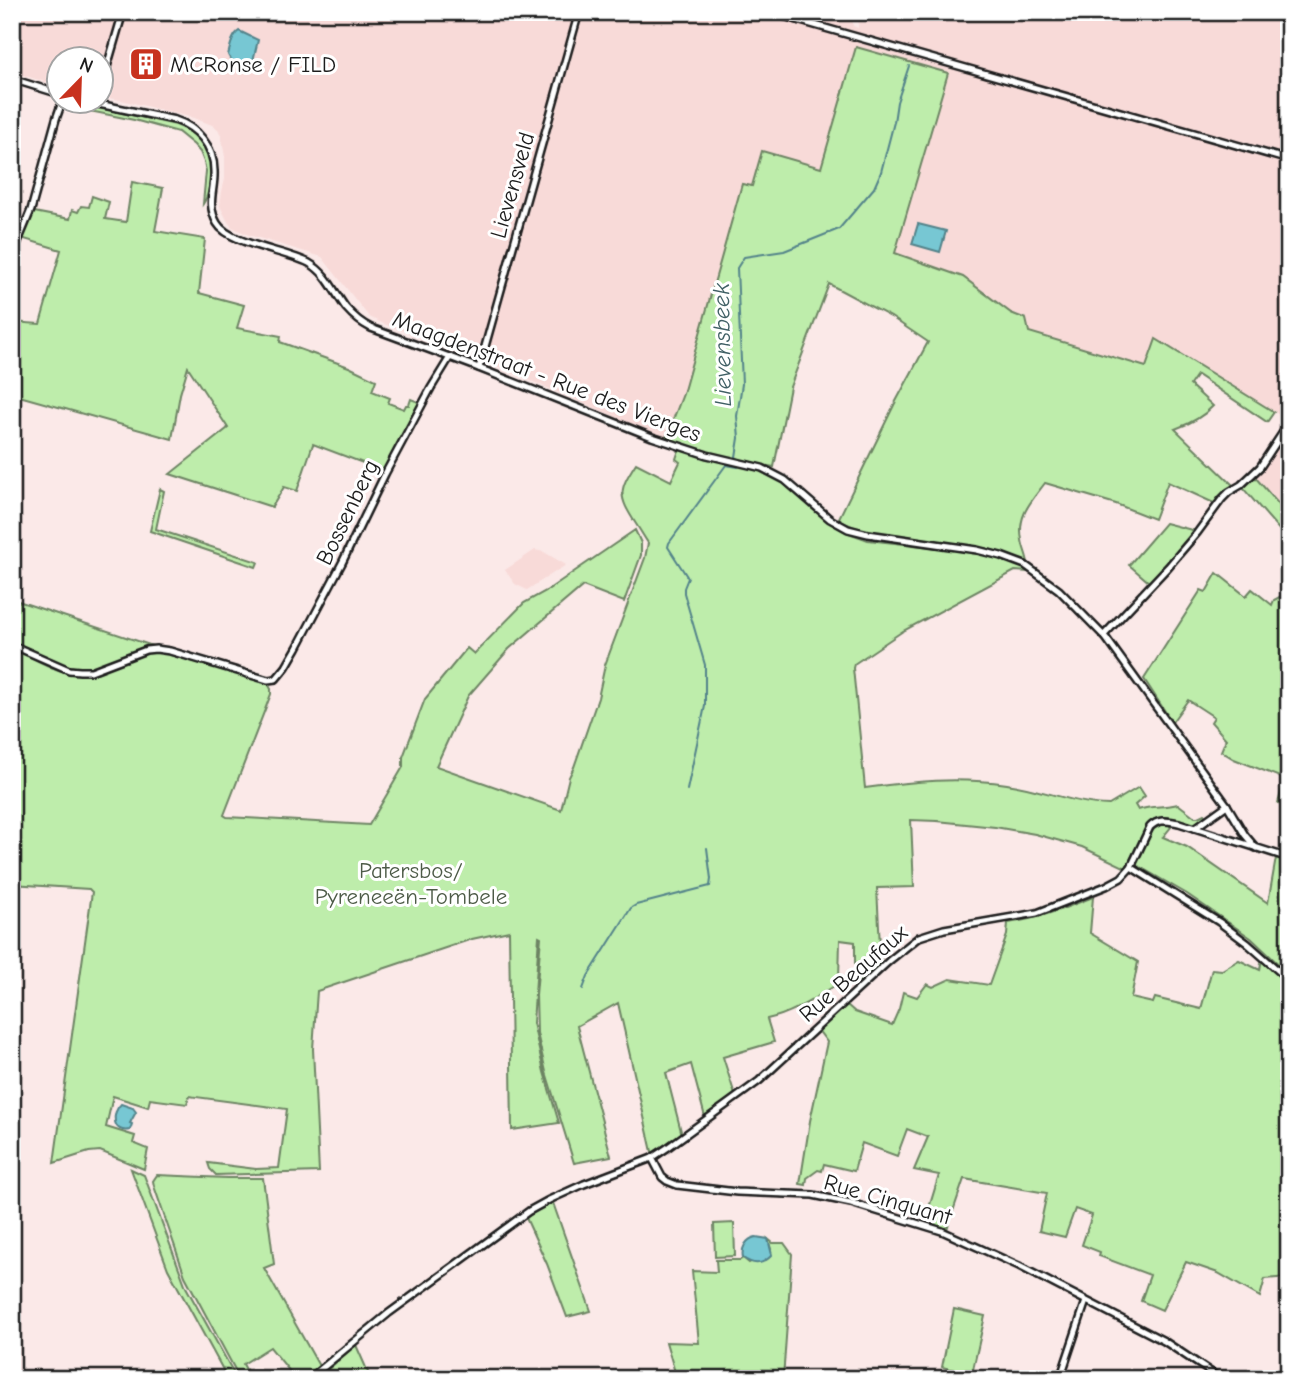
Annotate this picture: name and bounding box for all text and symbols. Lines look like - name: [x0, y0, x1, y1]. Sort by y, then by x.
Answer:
- building icon: MCRonse / FILD: [127, 45, 165, 83]
- north arrow: [46, 46, 116, 116]
- place label: MCRonse / FILD: [170, 51, 336, 78]
- text: N: [76, 53, 96, 78]
- street label: Lievensveld: [484, 129, 540, 241]
- water label: Lievensbeek: [707, 283, 737, 407]
- street label: Maagdenstraat - Rue des Vierges: [389, 305, 705, 448]
- street label: Bossenberg: [310, 455, 385, 569]
- park label: Patersbos/ Pyreneeën-Tombele: [315, 857, 507, 910]
- street label: Rue Beaufaux: [794, 919, 913, 1028]
- street label: Rue Cinquant: [821, 1168, 956, 1231]

